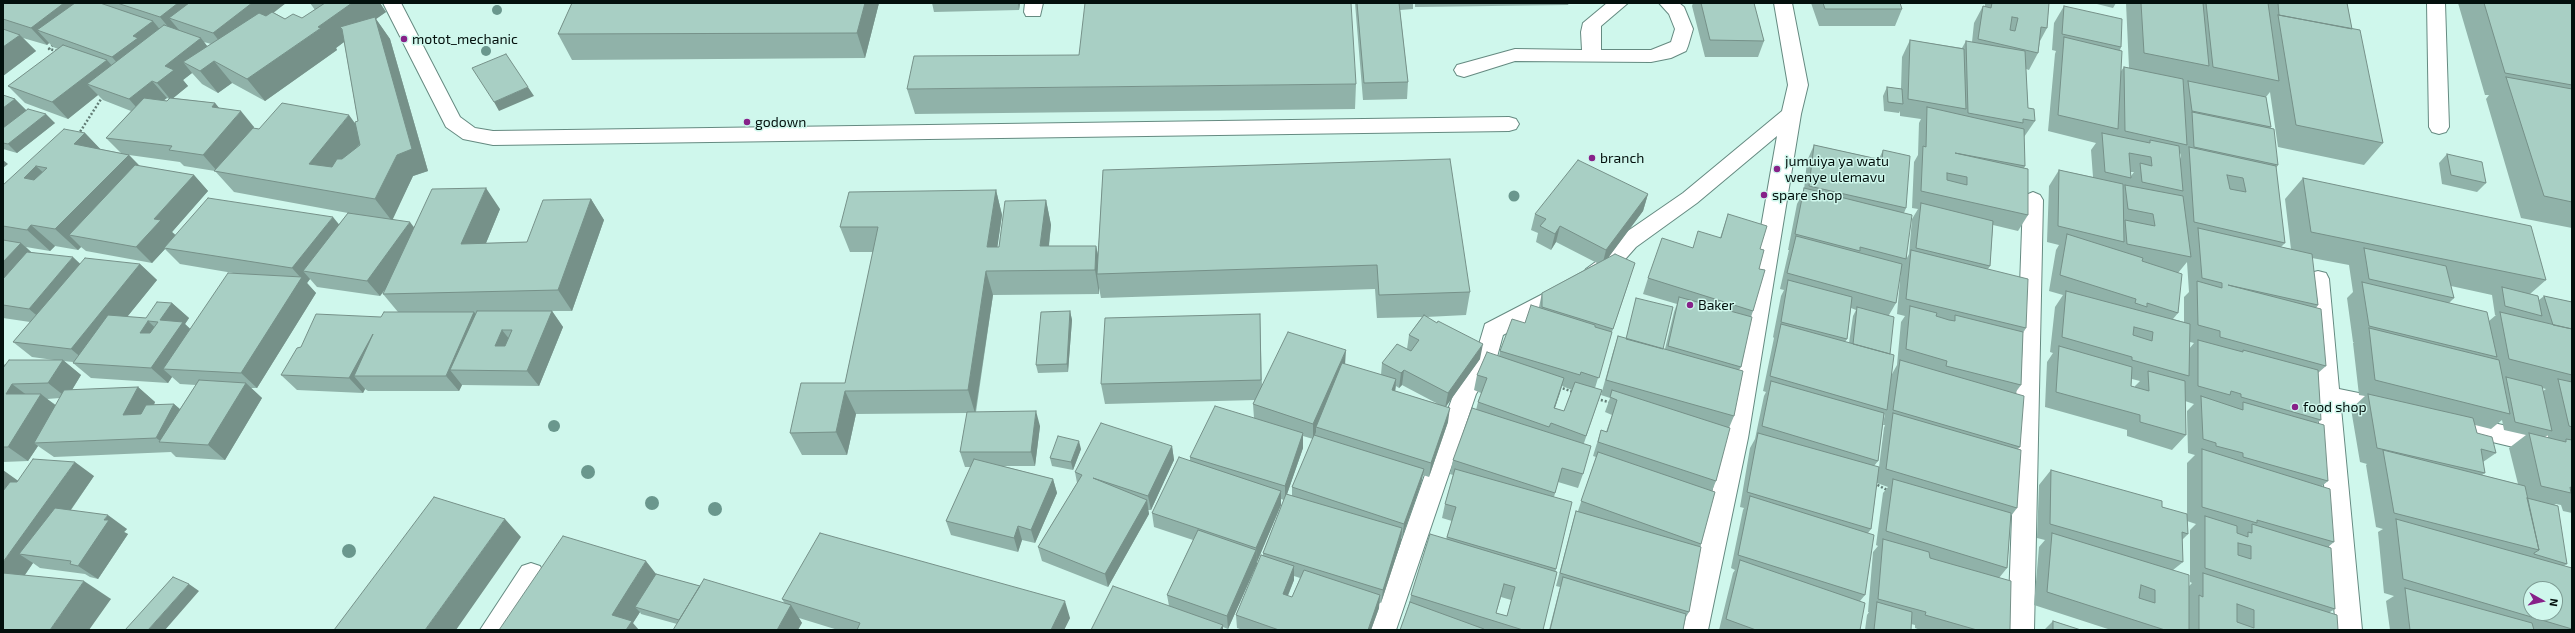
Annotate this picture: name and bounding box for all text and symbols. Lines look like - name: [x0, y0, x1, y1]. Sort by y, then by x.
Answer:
- place label: motot_mechanic: [412, 31, 518, 47]
- marker: motot_mechanic: [399, 34, 409, 44]
- place label: godown: [755, 114, 806, 130]
- marker: godown: [742, 117, 752, 127]
- place label: branch: [1600, 150, 1644, 166]
- marker: branch: [1587, 153, 1597, 163]
- place label: jumuiya ya watu wenye ulemavu: [1785, 153, 1889, 186]
- marker: jumuiya ya watu wenye ulemavu: [1772, 164, 1782, 174]
- place label: spare shop: [1772, 187, 1842, 203]
- marker: spare shop: [1759, 190, 1769, 200]
- place label: Baker: [1698, 297, 1734, 313]
- marker: Baker: [1685, 300, 1695, 310]
- place label: food shop: [2303, 399, 2367, 415]
- marker: food shop: [2290, 402, 2300, 412]
- north arrow: [2523, 581, 2563, 621]
- text: N: [2547, 598, 2561, 607]

